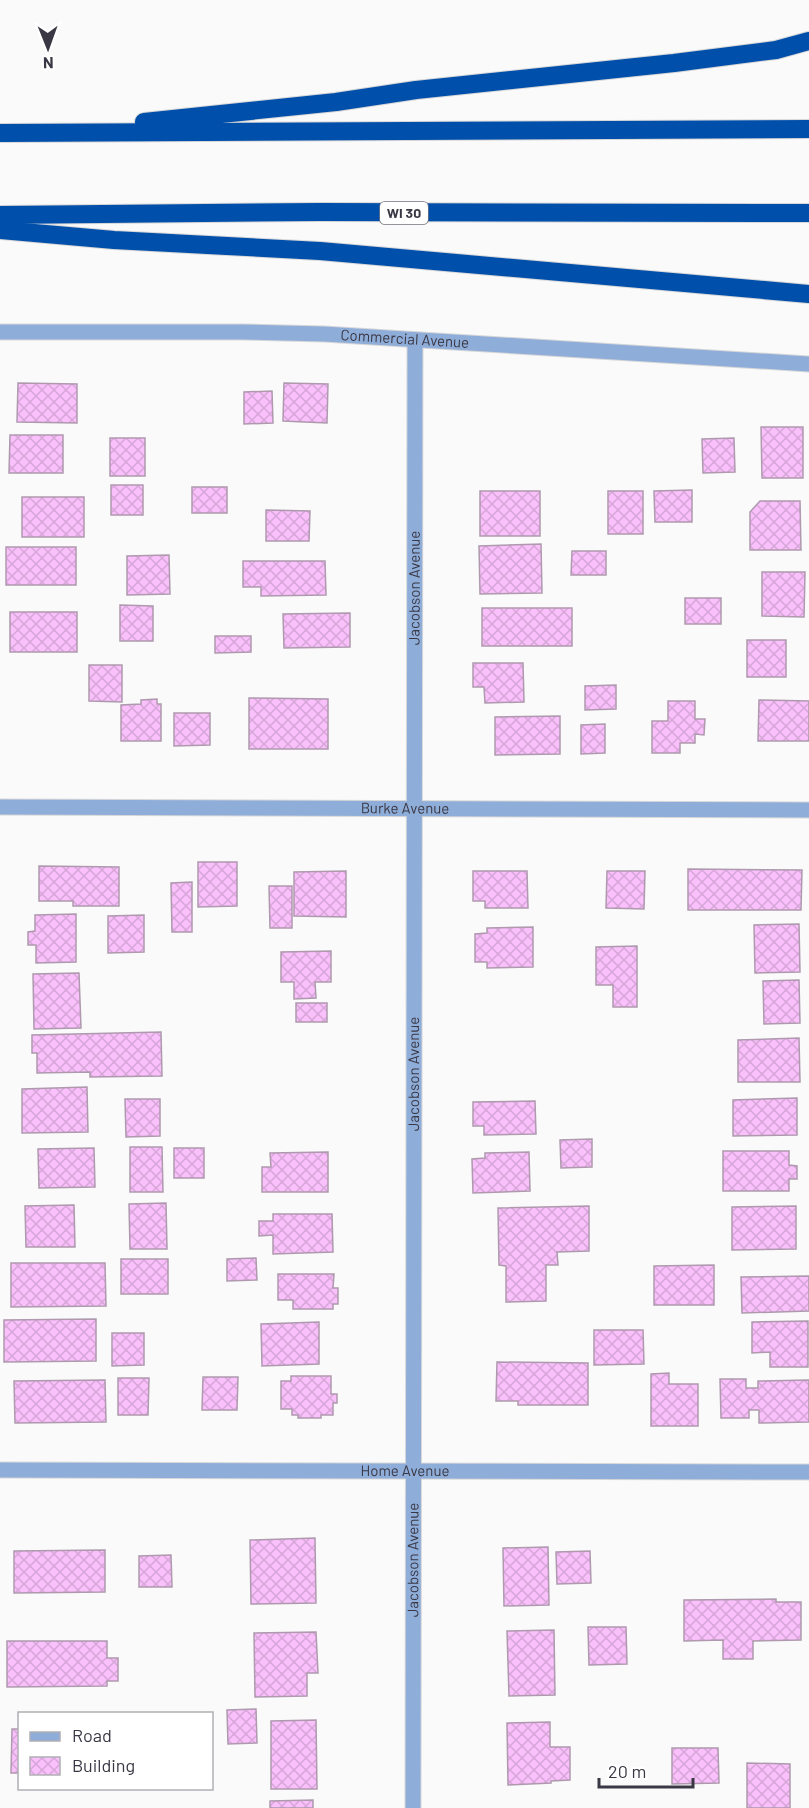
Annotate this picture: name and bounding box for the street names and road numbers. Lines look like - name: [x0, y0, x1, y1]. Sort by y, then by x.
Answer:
- road number: WI 30: [380, 202, 428, 224]
- street label: Commercial Avenue: [340, 325, 470, 351]
- street label: Jacobson Avenue: [405, 531, 423, 645]
- street label: Burke Avenue: [361, 798, 449, 817]
- street label: Jacobson Avenue: [404, 1017, 422, 1131]
- street label: Home Avenue: [360, 1461, 450, 1479]
- street label: Jacobson Avenue: [403, 1503, 421, 1617]

